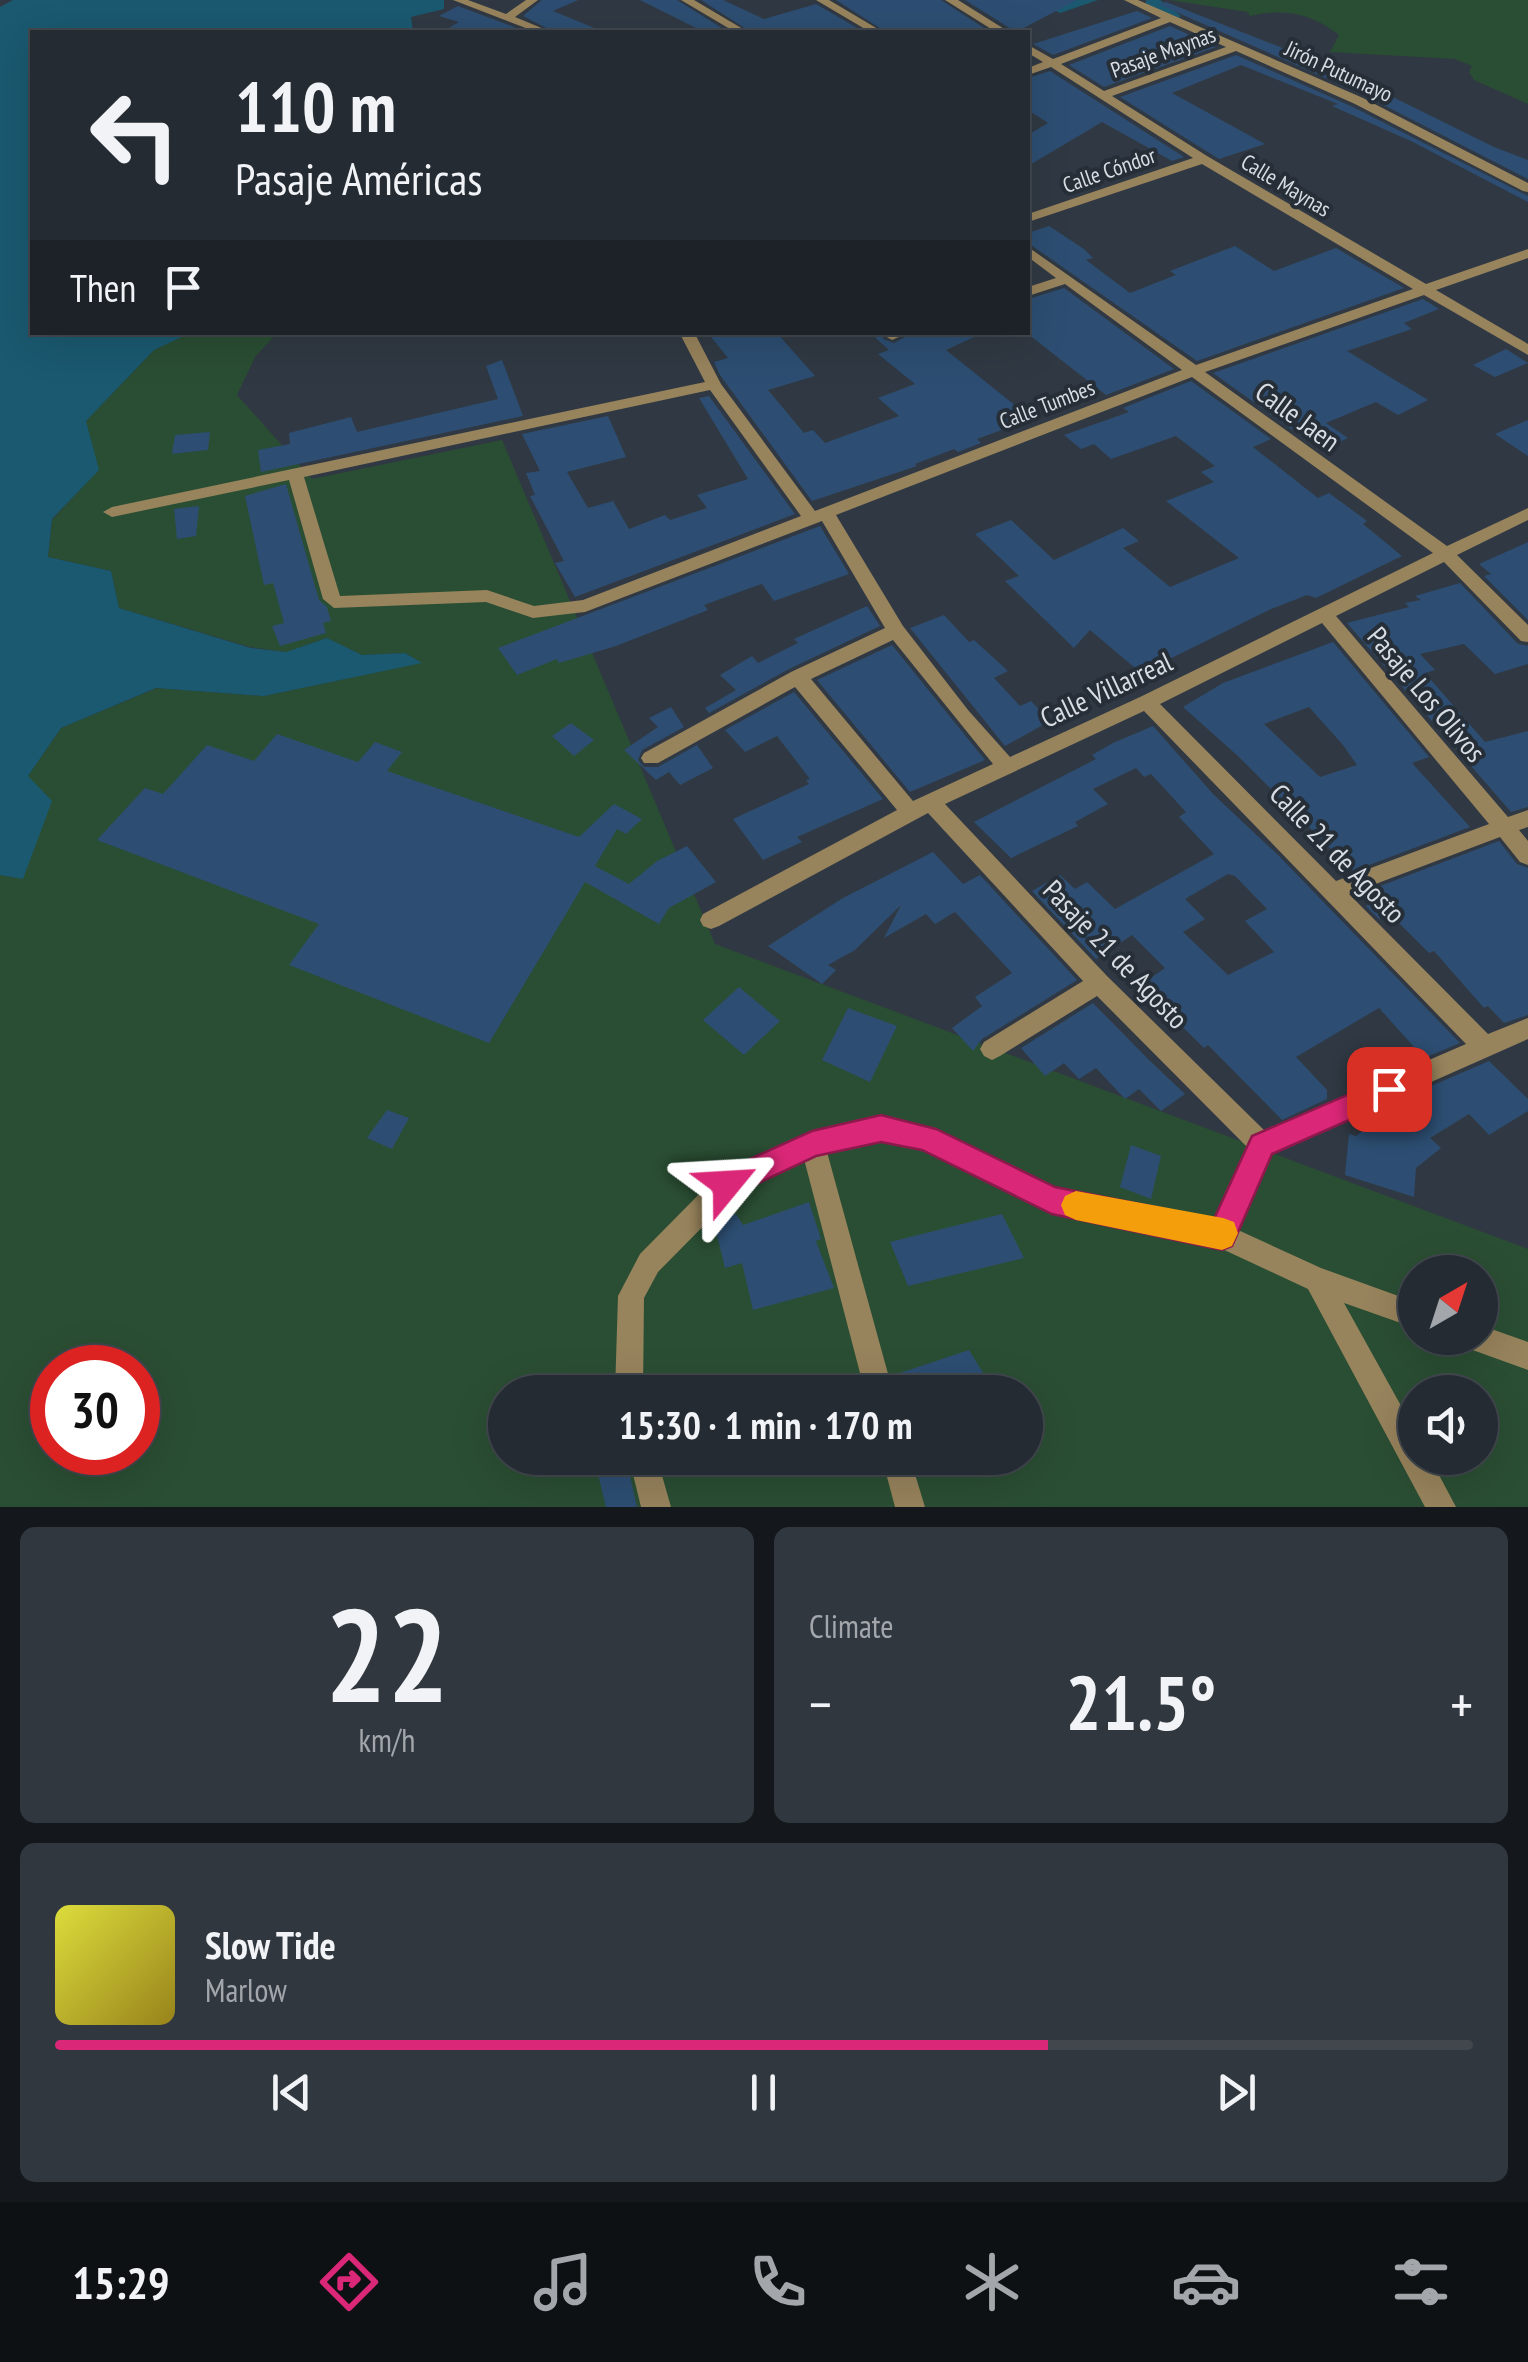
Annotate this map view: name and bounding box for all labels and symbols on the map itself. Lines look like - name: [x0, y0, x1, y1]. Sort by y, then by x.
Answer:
- street label: Pasaje Maynas: [1107, 20, 1219, 84]
- street label: Jirón Putumayo: [1280, 34, 1397, 108]
- street label: Calle Cóndor: [1059, 141, 1159, 199]
- street label: Calle Maynas: [1236, 147, 1336, 223]
- street label: Calle Tumbes: [995, 373, 1099, 435]
- street label: Calle Jaen: [1248, 373, 1348, 459]
- street label: Pasaje Los Olivos: [1360, 619, 1494, 769]
- street label: Calle Villarreal: [1034, 642, 1178, 736]
- street label: Calle 21 de Agosto: [1262, 775, 1414, 931]
- street label: Pasaje 21 de Agosto: [1036, 872, 1196, 1036]
- pin: [1347, 1047, 1432, 1132]
- position arrow: [675, 1132, 779, 1236]
- north arrow: [1398, 1255, 1498, 1355]
- speed limit sign: 30: [30, 1345, 160, 1475]

